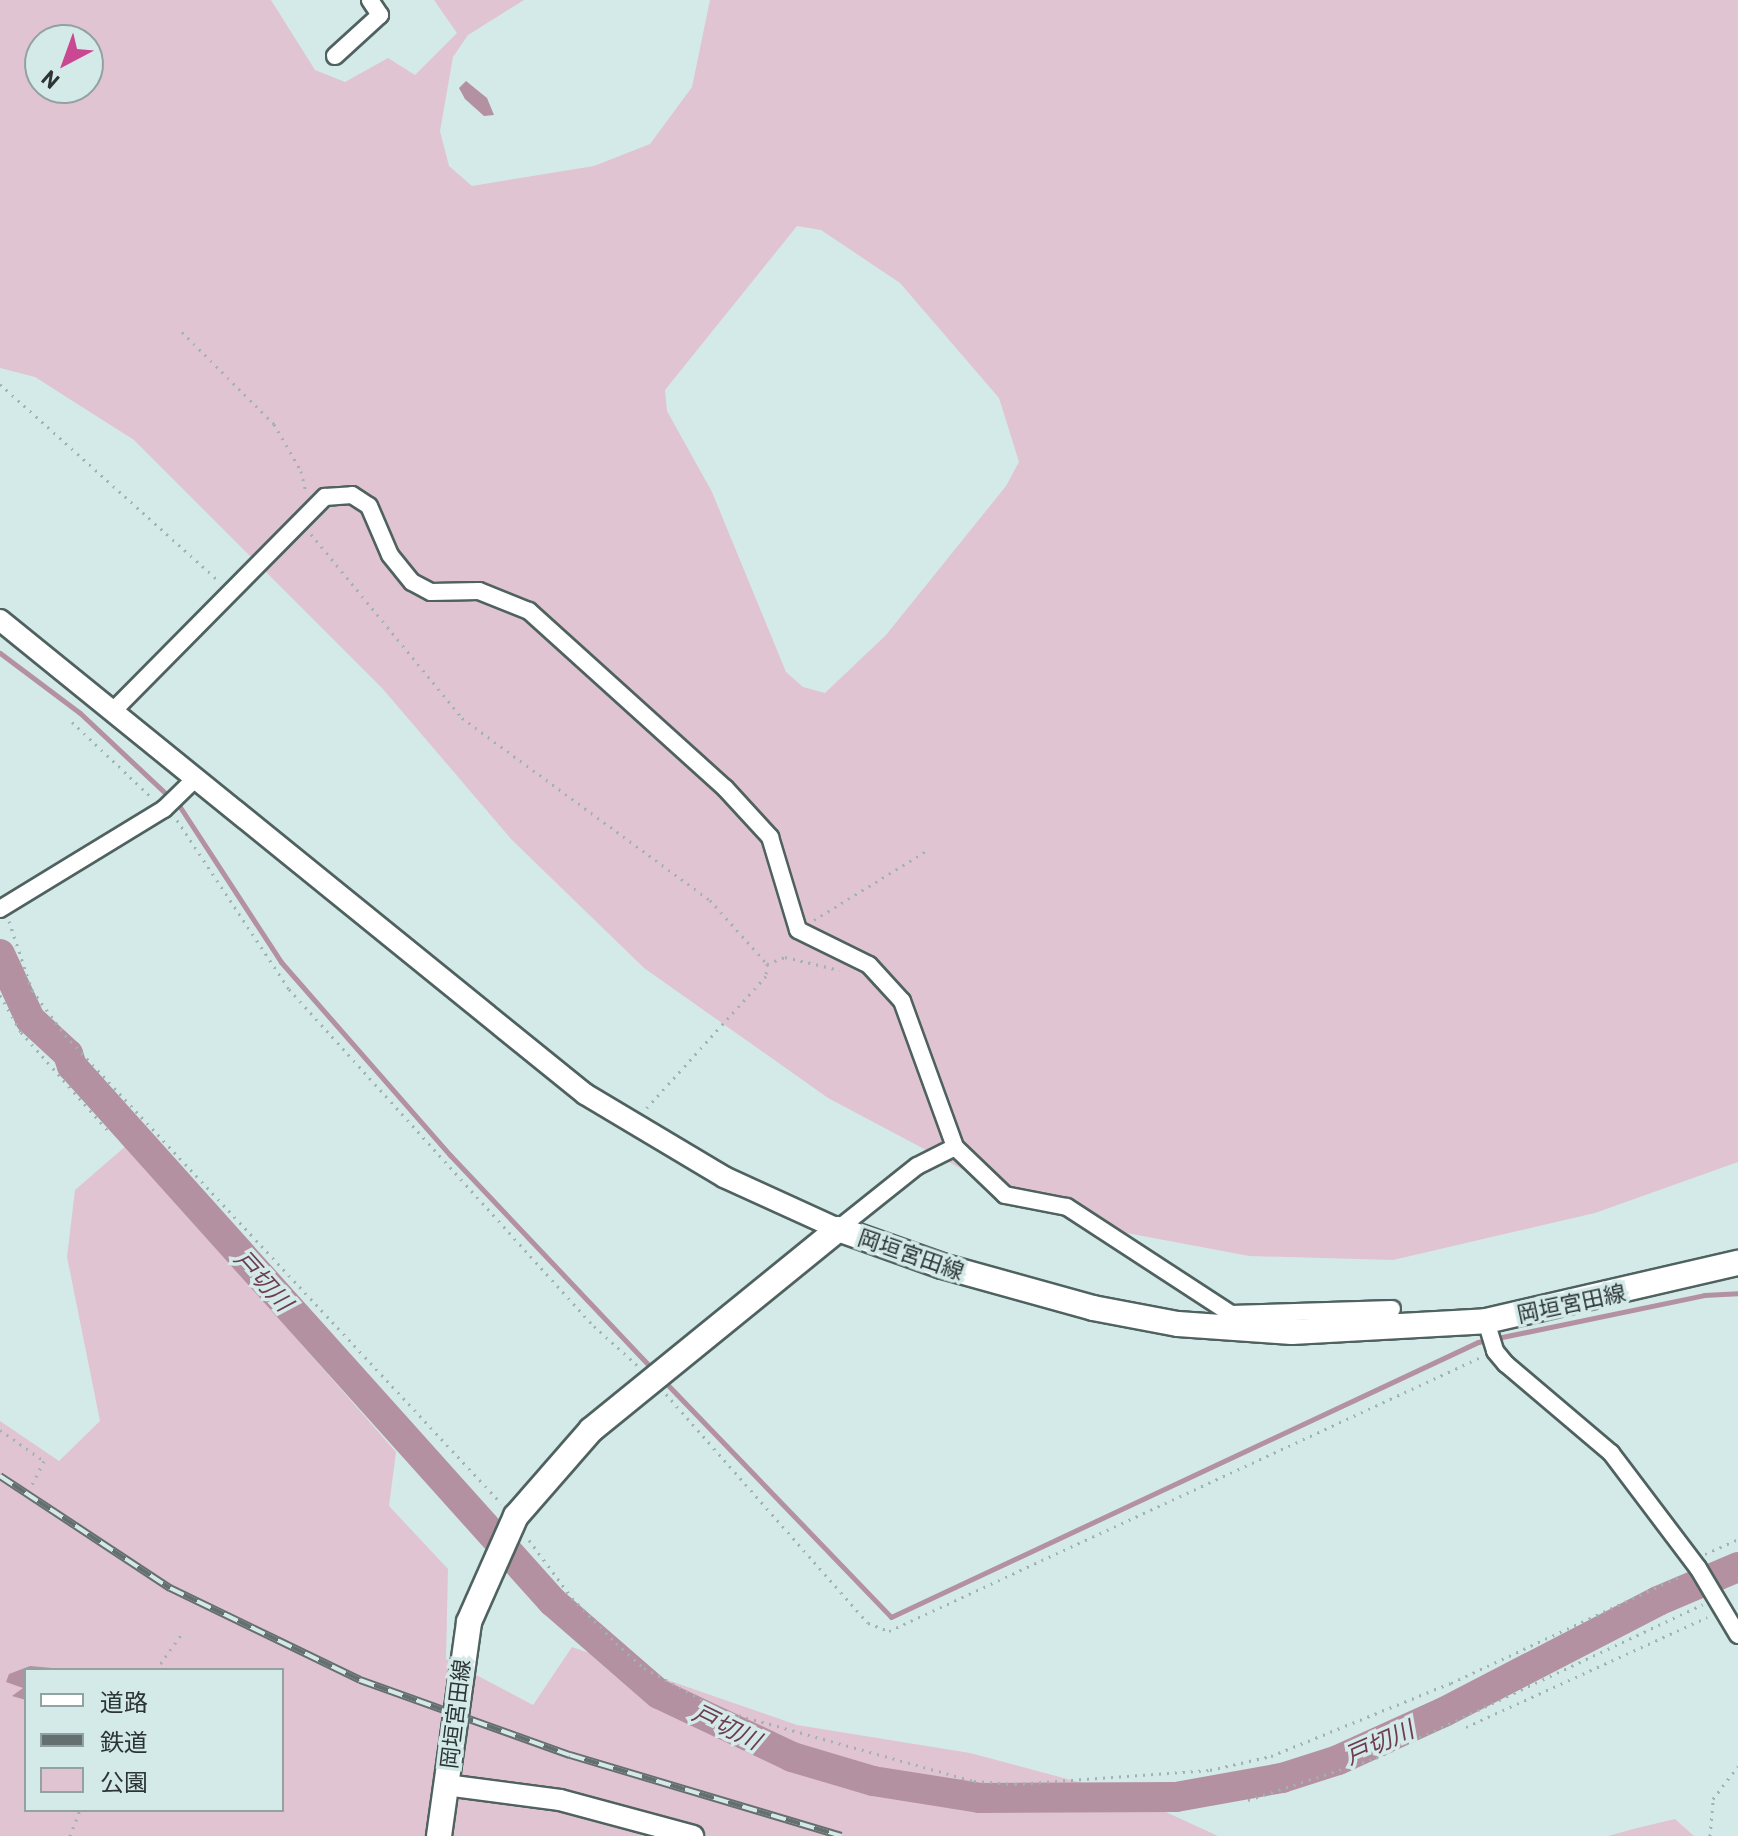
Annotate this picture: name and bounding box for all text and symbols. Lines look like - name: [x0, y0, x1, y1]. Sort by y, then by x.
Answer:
- north arrow: [24, 24, 104, 104]
- text: N: [36, 66, 64, 95]
- street label: 岡垣宮田線: [855, 1224, 967, 1284]
- water label: 戸切川: [229, 1244, 299, 1316]
- street label: 岡垣宮田線: [1514, 1279, 1628, 1327]
- street label: 岡垣宮田線: [435, 1658, 475, 1770]
- legend: [24, 1668, 284, 1812]
- text: 道路: [100, 1687, 148, 1716]
- water label: 戸切川: [688, 1697, 766, 1755]
- water label: 戸切川: [1340, 1714, 1418, 1770]
- text: 鉄道: [100, 1727, 148, 1756]
- text: 公園: [100, 1767, 148, 1796]

